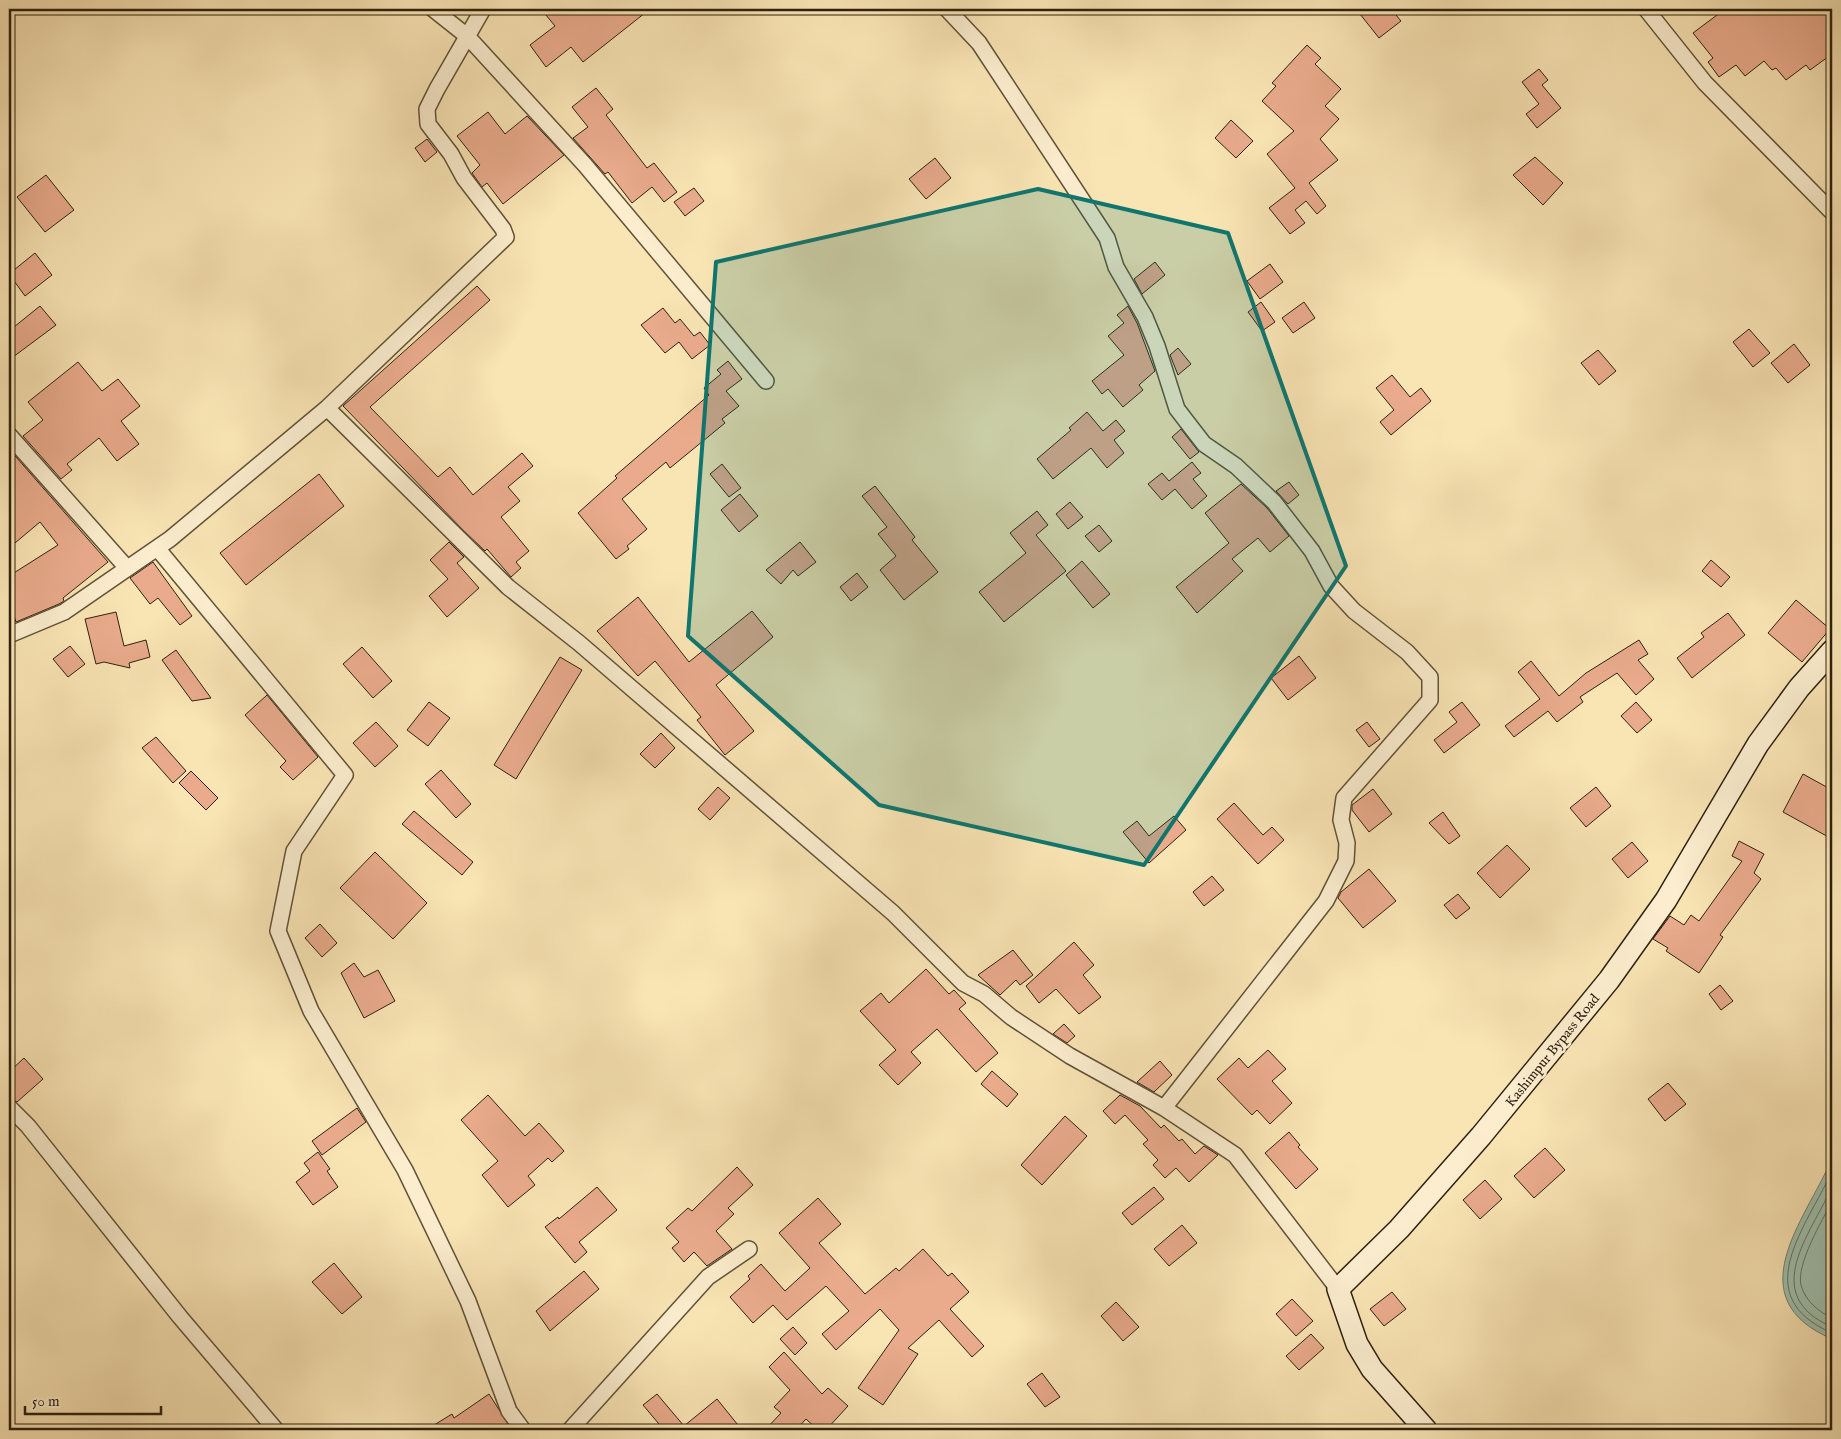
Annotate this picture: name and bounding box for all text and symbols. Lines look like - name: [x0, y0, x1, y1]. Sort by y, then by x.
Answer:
- street label: Kashimpur Bypass Road: [1502, 990, 1604, 1111]
- scale bar: [25, 1384, 161, 1416]
- text: 50 m: [32, 1392, 60, 1411]

